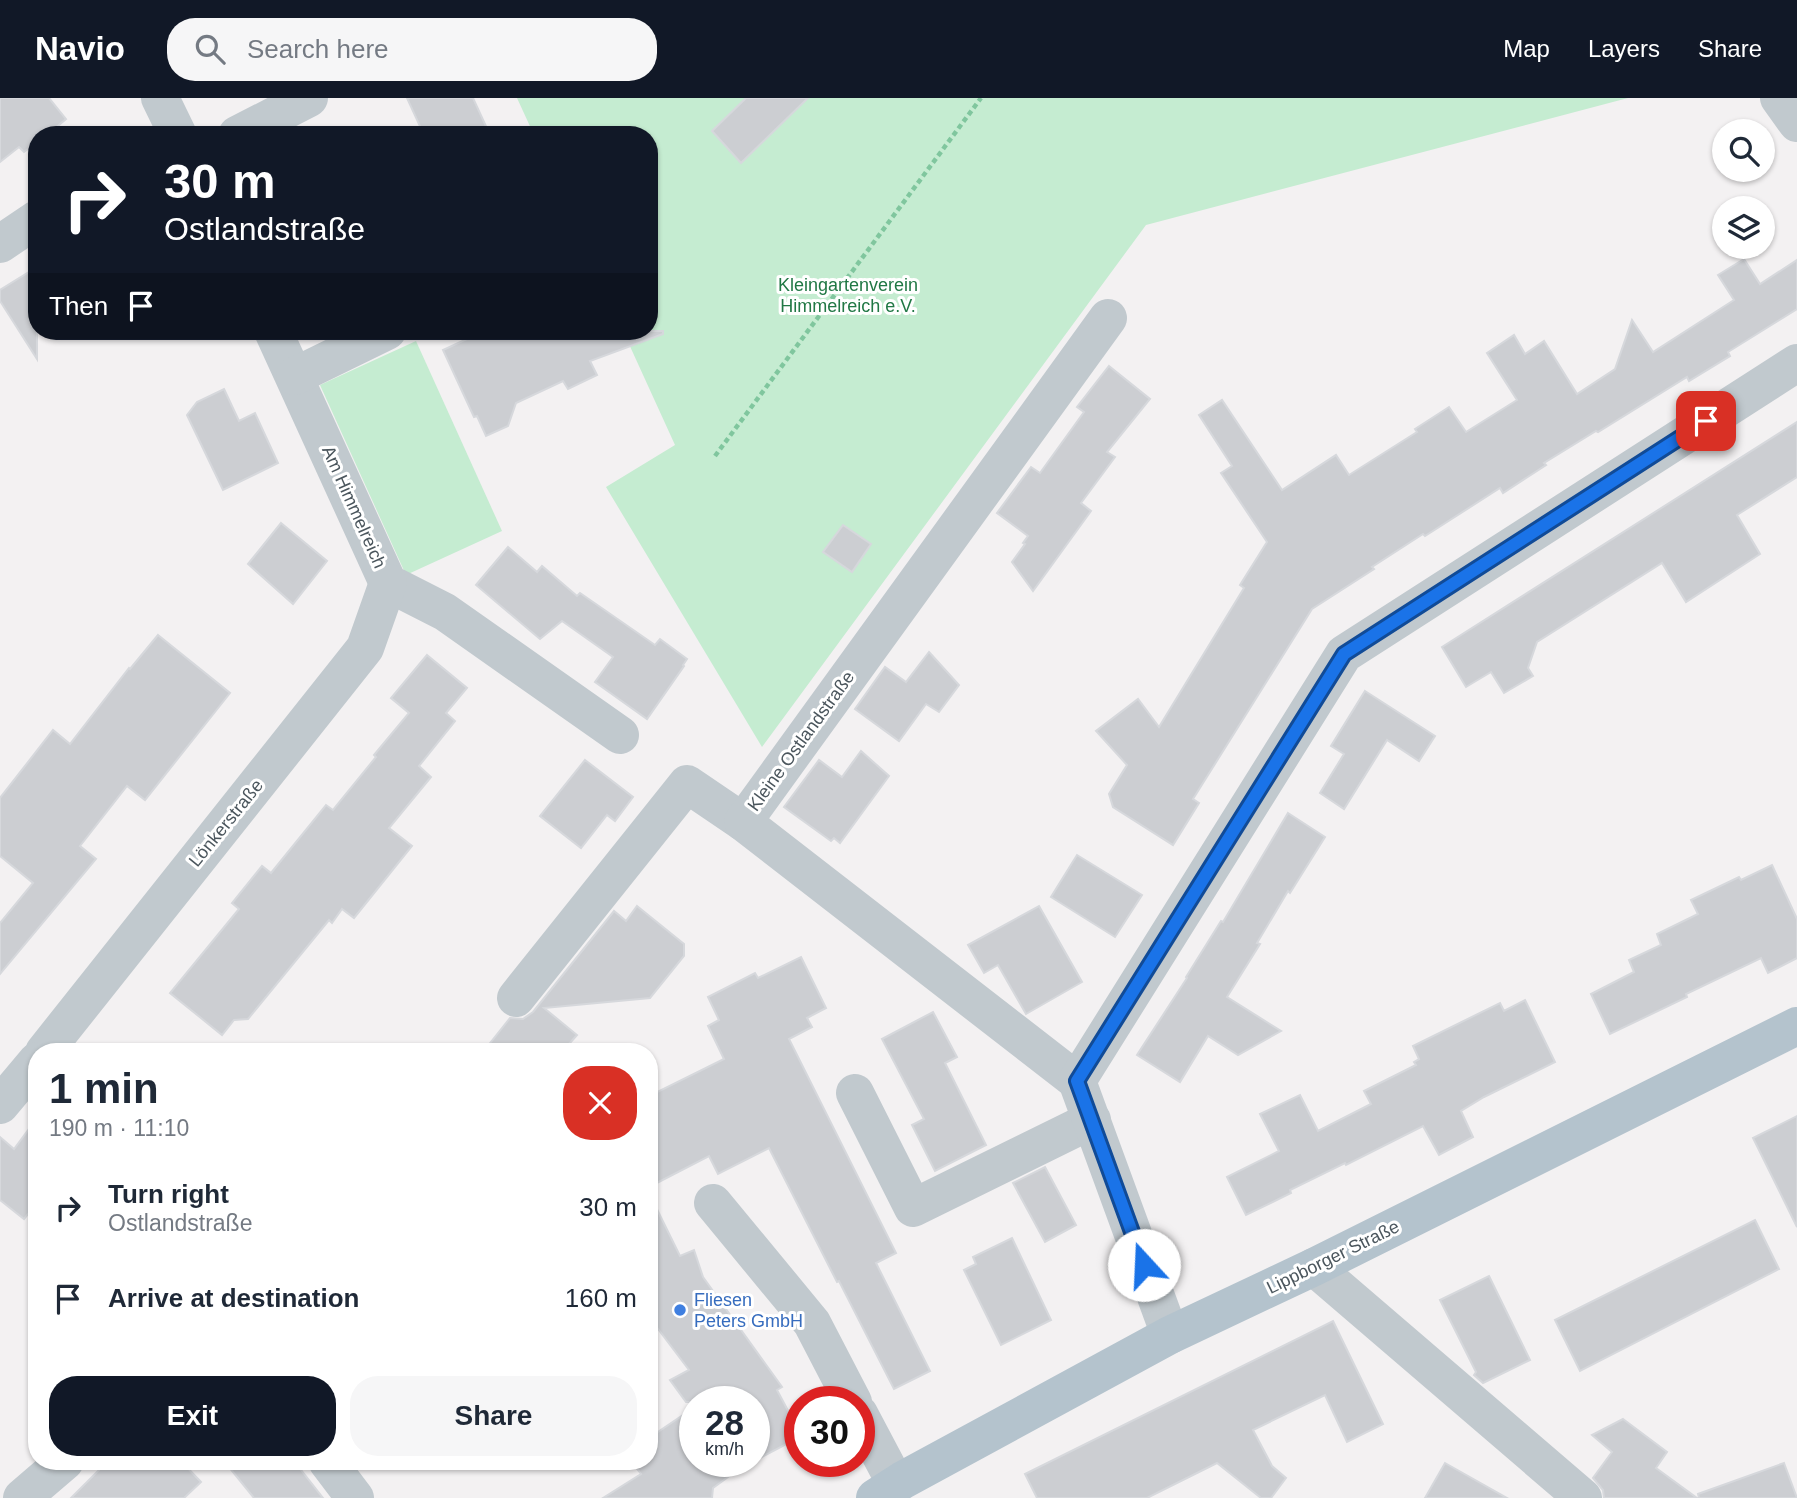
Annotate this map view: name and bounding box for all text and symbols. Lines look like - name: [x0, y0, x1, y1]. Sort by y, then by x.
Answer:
- search box: [167, 18, 657, 81]
- text: Navio: [35, 30, 125, 67]
- icon: search: [191, 30, 229, 68]
- text: Search here: [247, 34, 389, 64]
- text: Map: [1503, 35, 1550, 62]
- text: Layers: [1588, 35, 1660, 62]
- text: Share: [1698, 35, 1762, 62]
- map controls: [1712, 119, 1775, 259]
- button: search: [1712, 119, 1775, 182]
- icon: right: [49, 154, 140, 245]
- text: 30 m: [164, 154, 276, 208]
- button: layers: [1712, 196, 1775, 259]
- text: Ostlandstraße: [164, 211, 365, 247]
- park label: Kleingartenverein Himmelreich e.V.: [778, 275, 918, 316]
- icon: arrive: [122, 287, 160, 325]
- text: Then: [49, 291, 108, 321]
- pin: [1676, 391, 1736, 451]
- icon: arrive: [1687, 402, 1725, 440]
- street label: Am Himmelreich: [318, 443, 390, 571]
- street label: Kleine Ostlandstraße: [744, 667, 858, 815]
- street label: Lönkerstraße: [185, 775, 267, 871]
- text: 1 min: [49, 1065, 159, 1112]
- button: close: [563, 1066, 637, 1140]
- text: 190 m · 11:10: [49, 1115, 189, 1141]
- text: Turn right: [108, 1179, 229, 1209]
- icon: right: [49, 1189, 87, 1227]
- text: 30 m: [579, 1192, 637, 1222]
- text: Ostlandstraße: [108, 1210, 252, 1236]
- street label: Lippborger Straße: [1263, 1216, 1403, 1298]
- position arrow: [1107, 1228, 1181, 1302]
- icon: arrive: [49, 1280, 87, 1318]
- text: Arrive at destination: [108, 1283, 359, 1313]
- text: 160 m: [565, 1283, 637, 1313]
- place label: Fliesen Peters GmbH: [694, 1290, 803, 1331]
- marker: Fliesen Peters GmbH: [672, 1302, 688, 1318]
- button: Exit: [49, 1376, 336, 1456]
- button: Share: [350, 1376, 637, 1456]
- speed limit sign: 30: [784, 1386, 875, 1477]
- text: 28: [705, 1403, 744, 1442]
- text: km/h: [705, 1439, 744, 1459]

